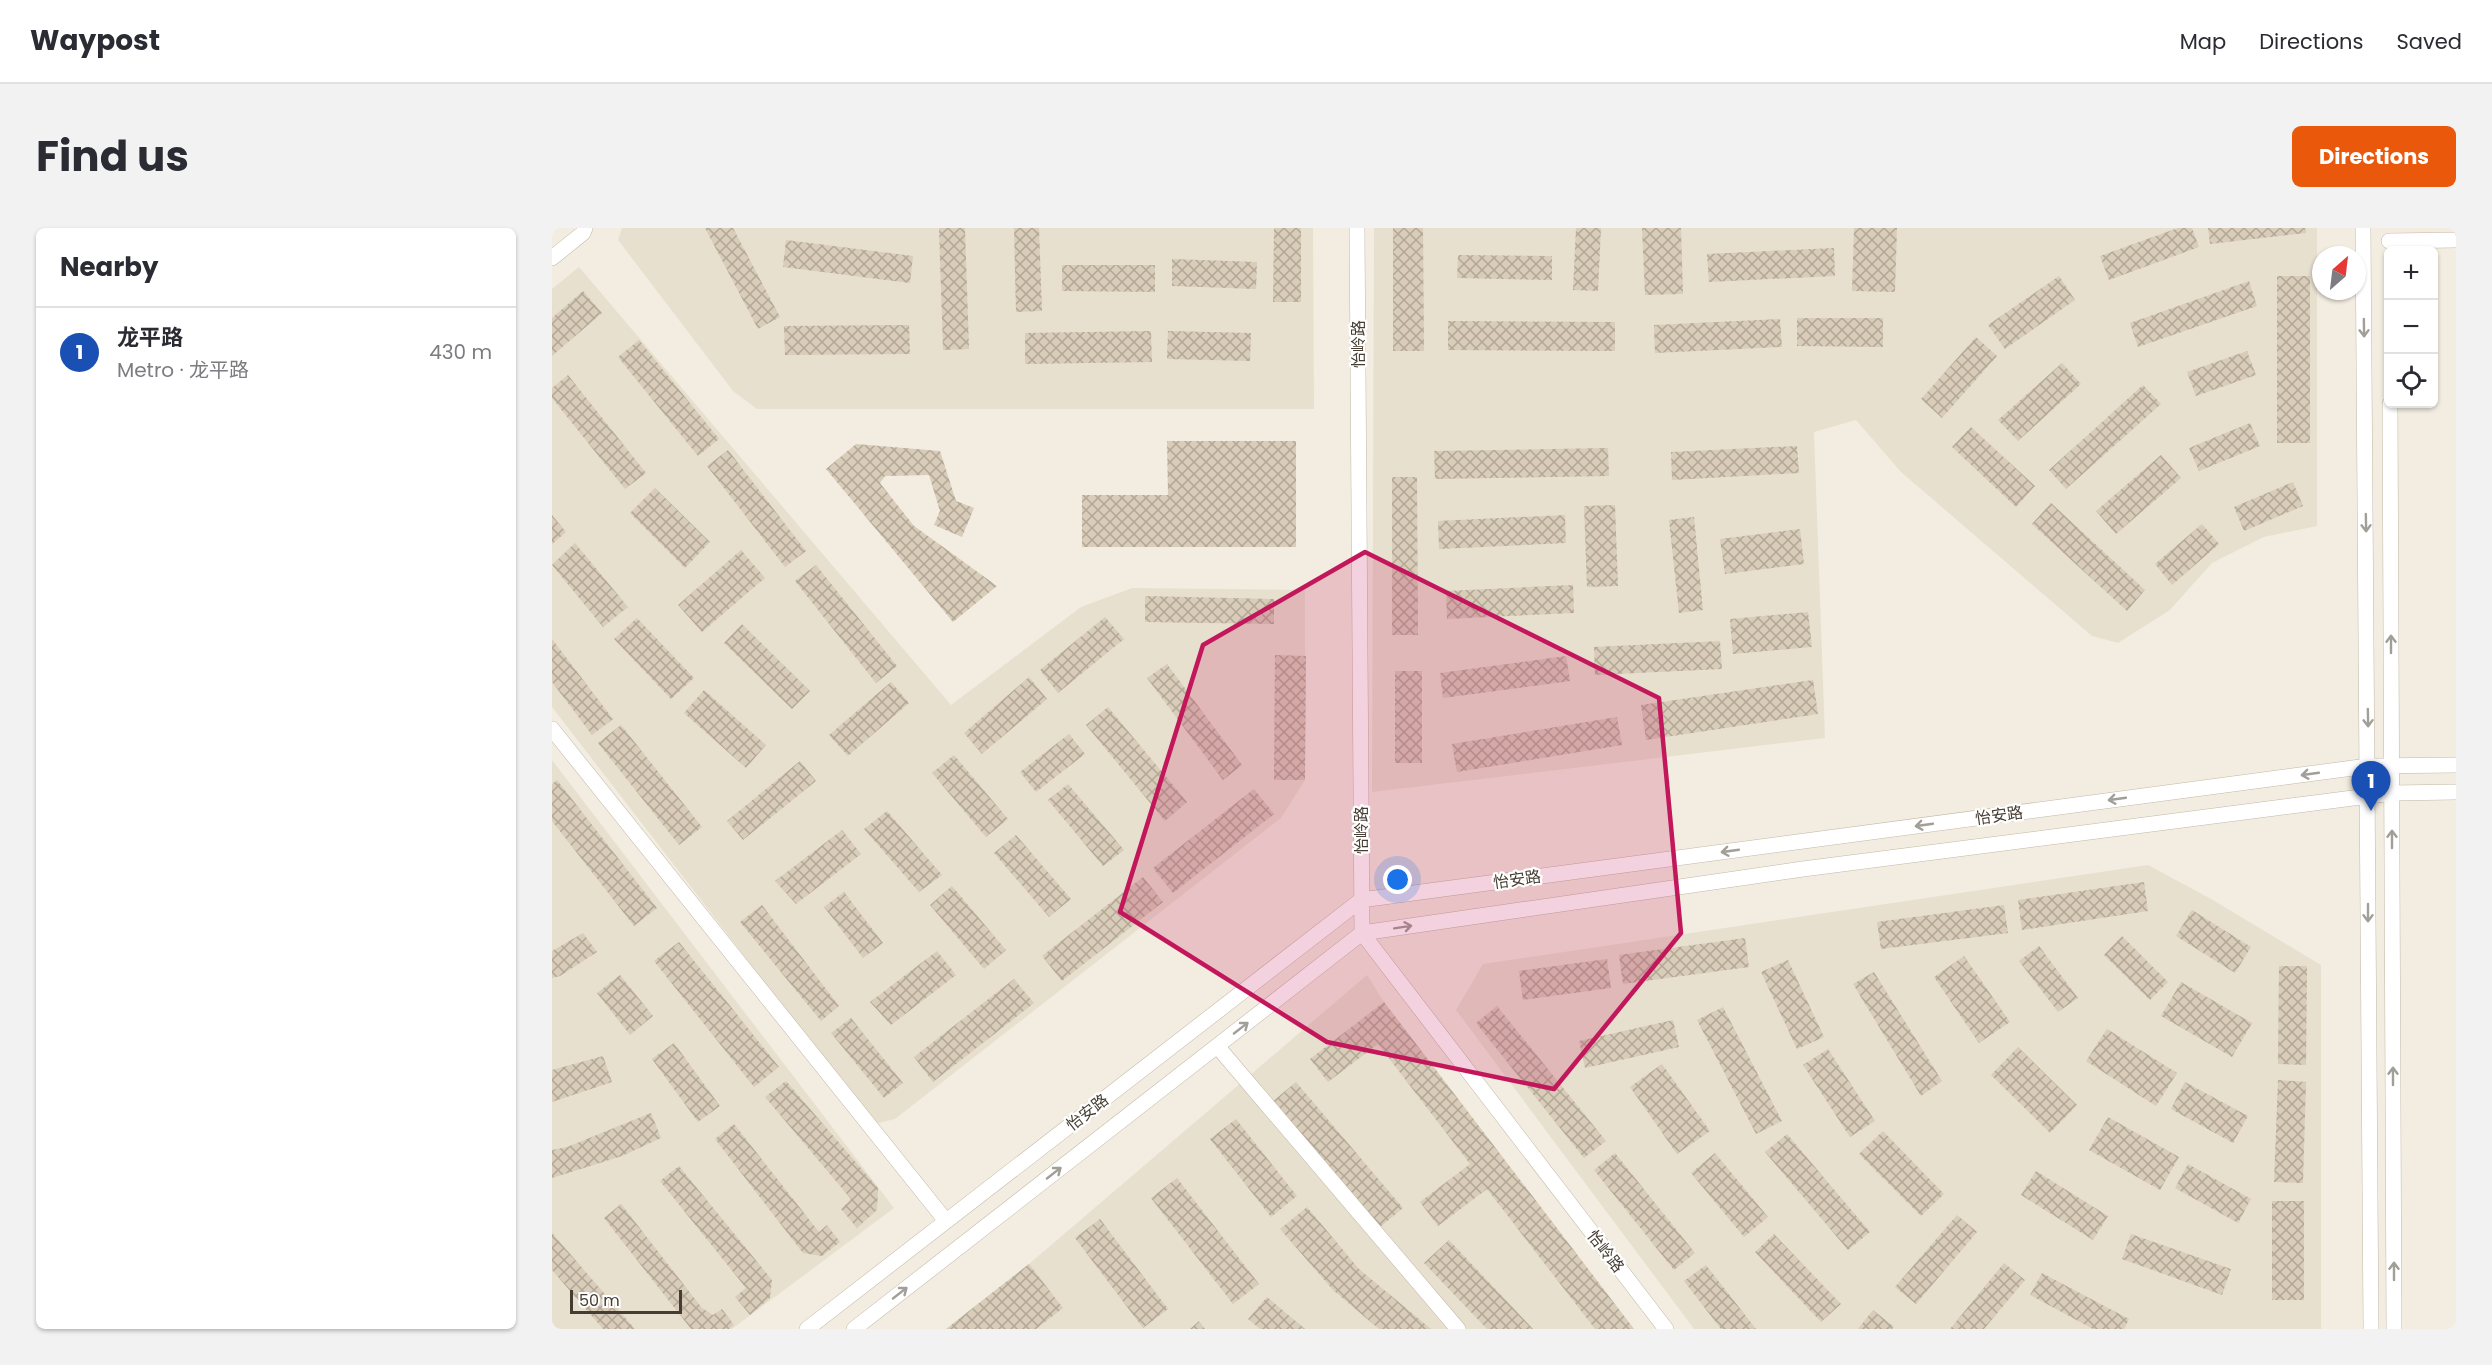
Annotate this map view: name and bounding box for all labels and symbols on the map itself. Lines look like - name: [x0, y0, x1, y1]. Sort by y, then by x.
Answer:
- north arrow: [2312, 246, 2366, 300]
- one-way arrow: [2358, 318, 2370, 338]
- street label: 怡岭路: [1347, 320, 1370, 368]
- one-way arrow: [2360, 513, 2372, 533]
- one-way arrow: [2385, 634, 2397, 654]
- one-way arrow: [2362, 708, 2374, 728]
- pin: 1: [2352, 762, 2390, 811]
- one-way arrow: [2301, 768, 2321, 779]
- one-way arrow: [2108, 794, 2127, 805]
- street label: 怡安路: [1974, 801, 2024, 830]
- street label: 怡岭路: [1350, 806, 1373, 854]
- one-way arrow: [1914, 820, 1934, 831]
- one-way arrow: [2386, 829, 2398, 849]
- one-way arrow: [1721, 845, 1741, 856]
- your location: [1383, 865, 1412, 894]
- street label: 怡安路: [1492, 865, 1542, 894]
- one-way arrow: [2362, 903, 2374, 923]
- one-way arrow: [1392, 921, 1412, 932]
- one-way arrow: [1232, 1021, 1248, 1034]
- one-way arrow: [2387, 1066, 2399, 1086]
- street label: 怡安路: [1061, 1089, 1113, 1136]
- one-way arrow: [1045, 1167, 1061, 1180]
- street label: 怡岭路: [1582, 1225, 1629, 1277]
- one-way arrow: [2388, 1261, 2400, 1281]
- scale bar: [570, 1287, 682, 1314]
- one-way arrow: [892, 1287, 908, 1300]

